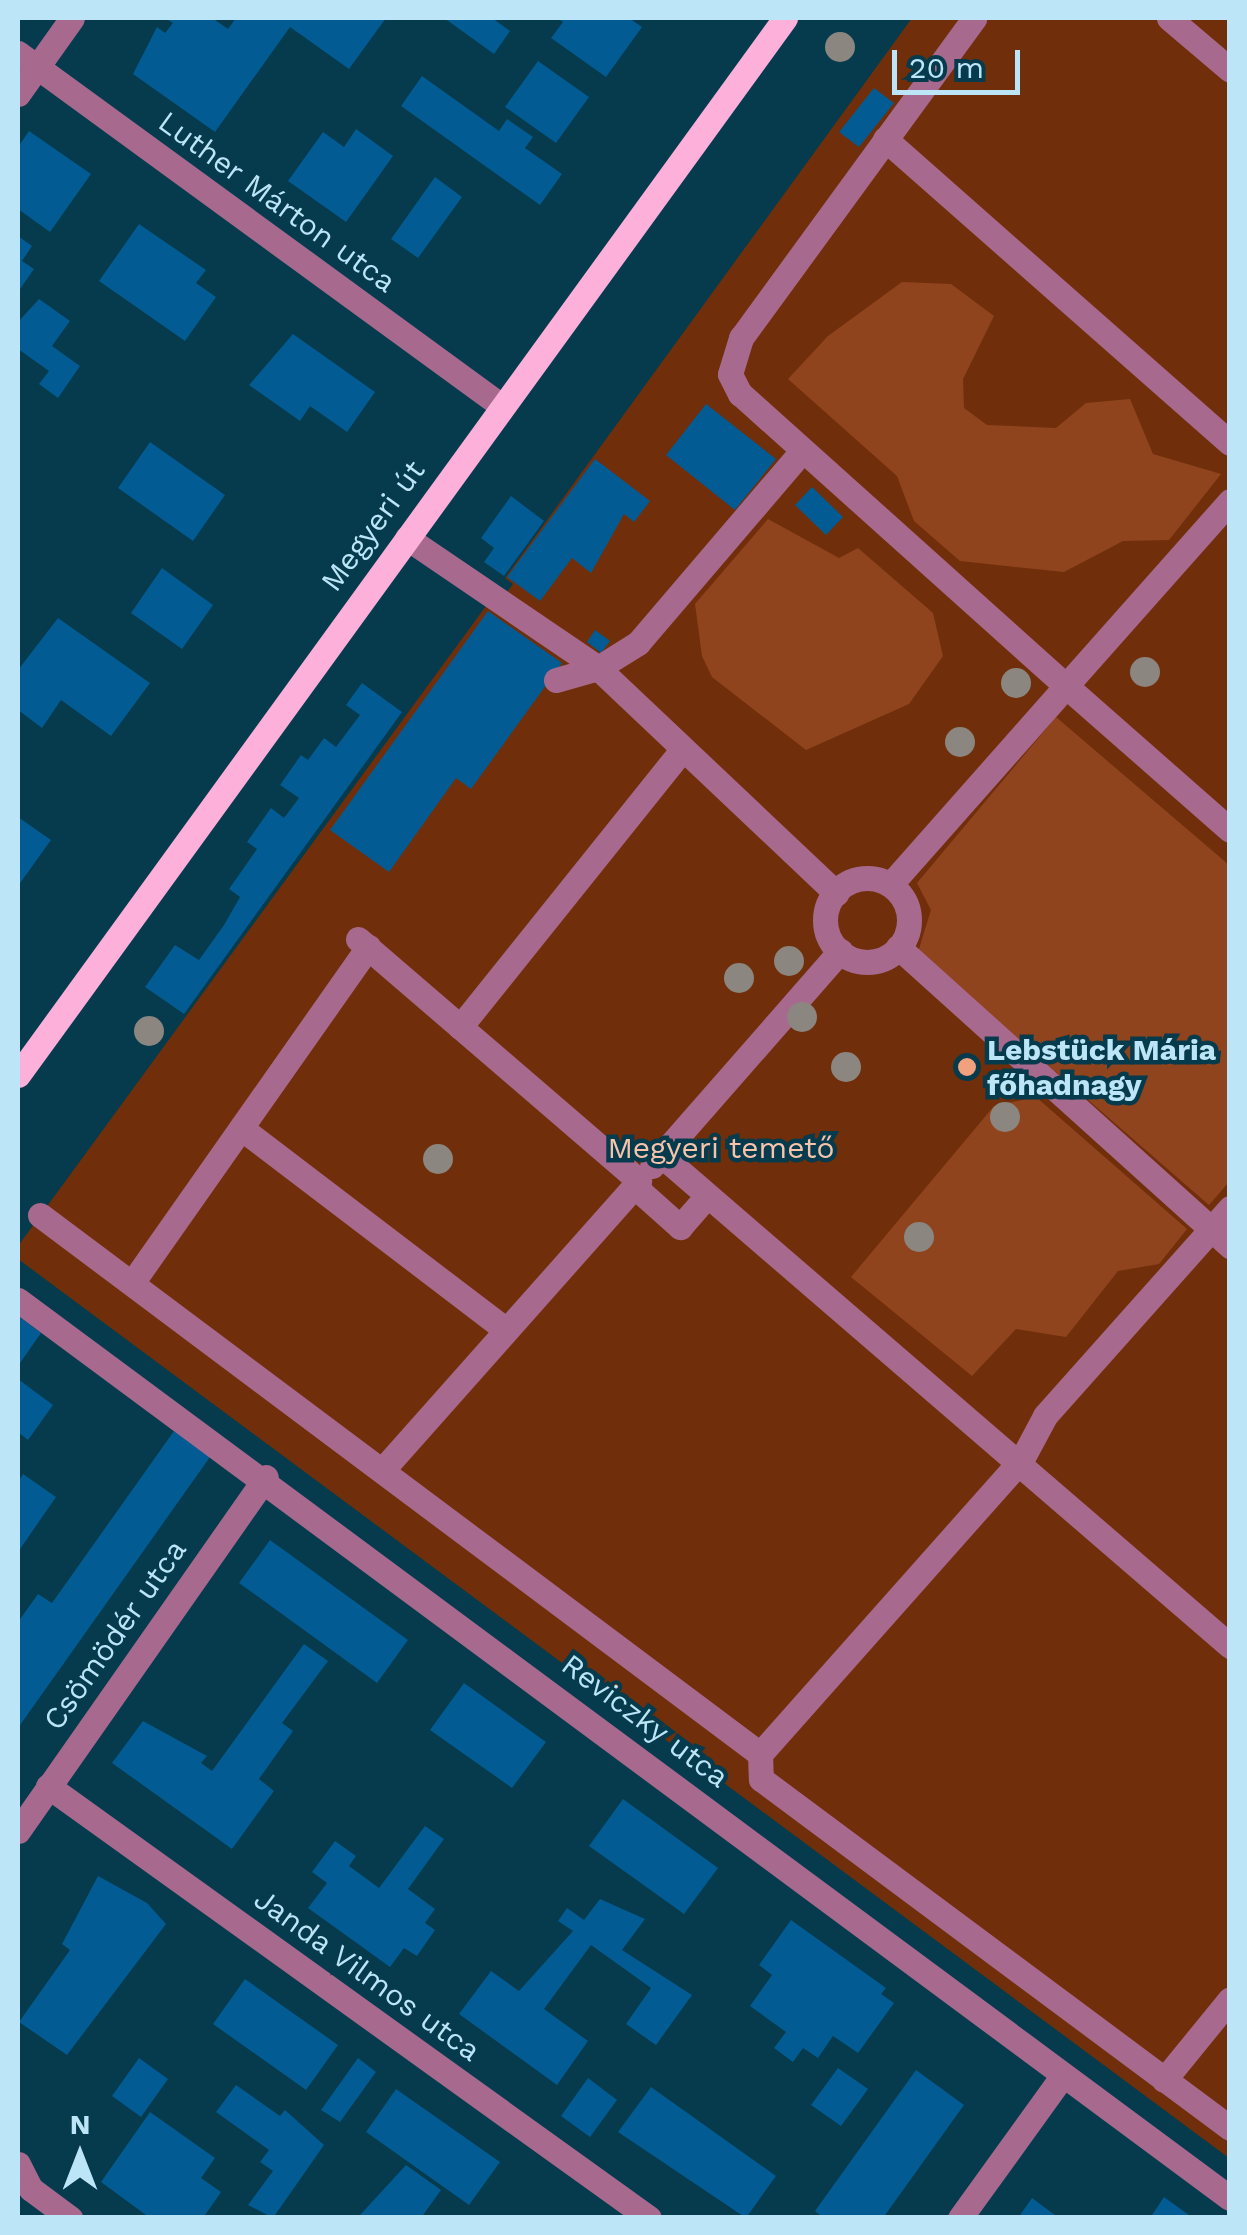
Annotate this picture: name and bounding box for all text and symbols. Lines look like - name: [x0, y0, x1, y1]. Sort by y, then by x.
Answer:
- scale bar: [897, 30, 1024, 92]
- text: 20 m: [909, 50, 984, 85]
- street label: Luther Márton utca: [151, 104, 403, 300]
- street label: Megyeri út: [313, 454, 433, 598]
- place label: Lebstück Mária főhadnagy: [987, 1032, 1217, 1102]
- marker: Lebstück Mária főhadnagy: [956, 1056, 978, 1078]
- park label: Megyeri temető: [607, 1130, 835, 1166]
- street label: Csömödér utca: [36, 1533, 194, 1737]
- street label: Reviczky utca: [554, 1646, 736, 1796]
- street label: Janda Vilmos utca: [246, 1880, 488, 2070]
- north arrow: [30, 2105, 130, 2205]
- text: N: [70, 2108, 90, 2141]

